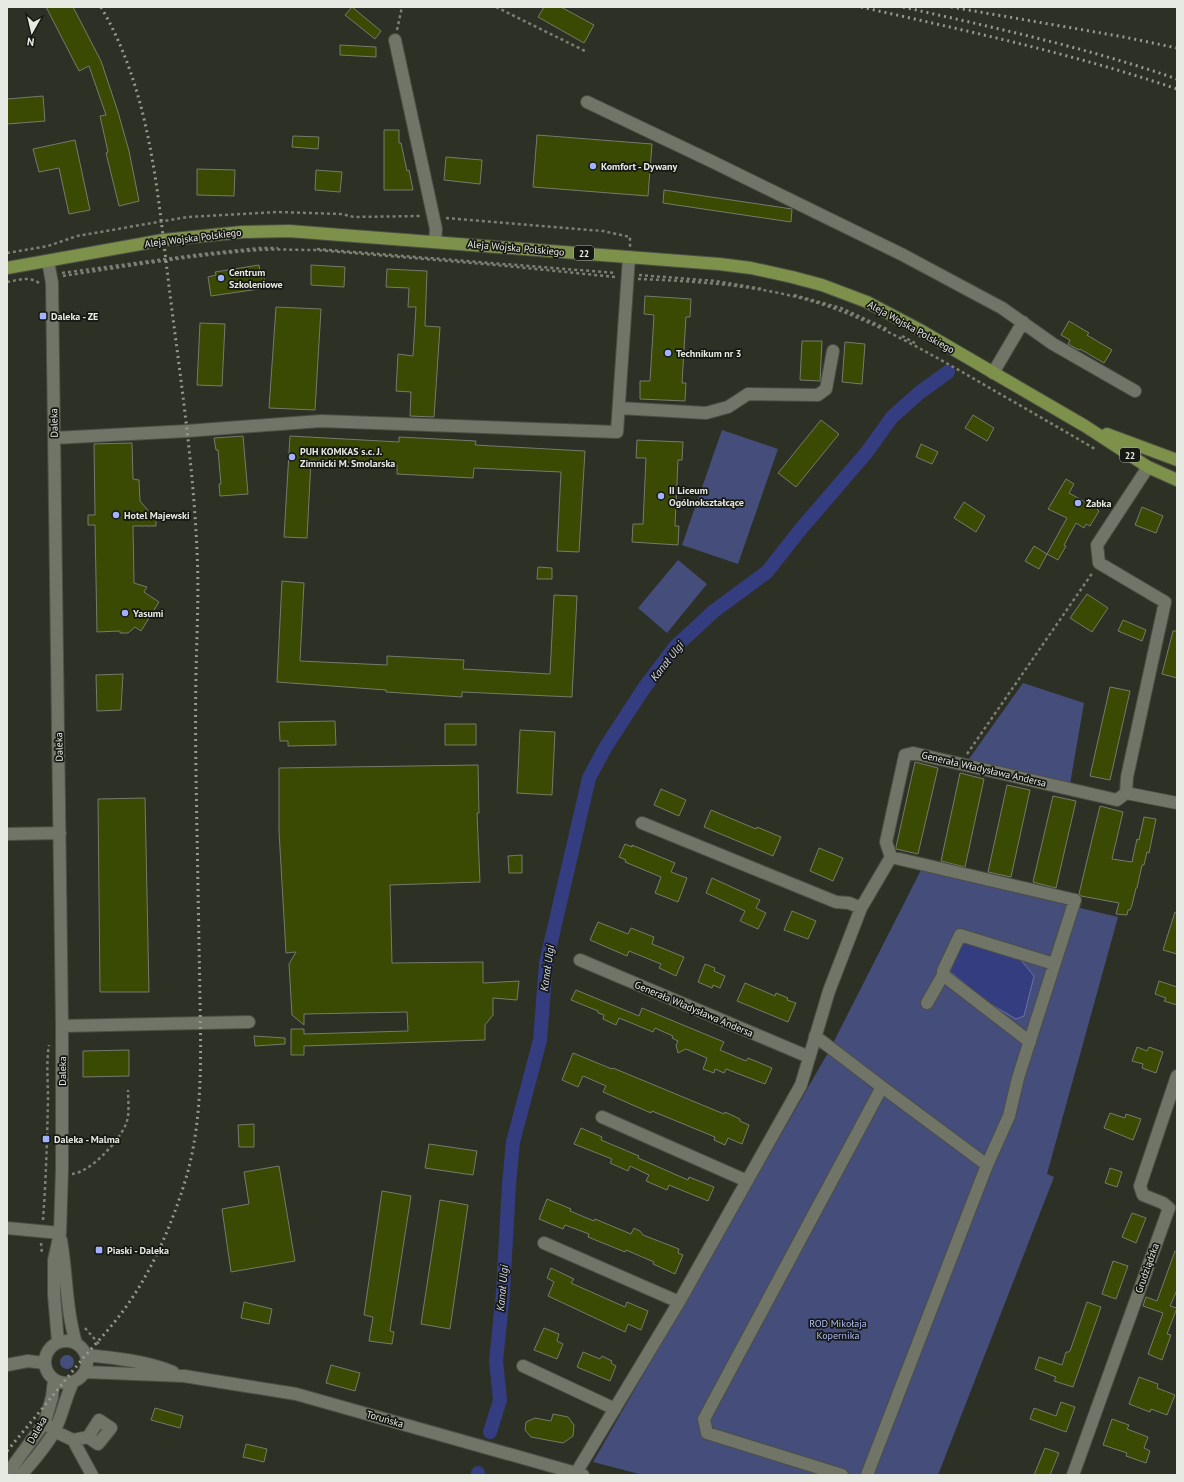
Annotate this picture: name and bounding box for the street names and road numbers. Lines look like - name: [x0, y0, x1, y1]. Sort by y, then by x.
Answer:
- street label: Aleja Wojska Polskiego: [144, 226, 242, 250]
- street label: Aleja Wojska Polskiego: [467, 237, 565, 259]
- road number: 22: [574, 246, 594, 260]
- street label: Aleja Wojska Polskiego: [865, 298, 957, 356]
- street label: Daleka: [47, 408, 61, 438]
- road number: 22: [1120, 448, 1140, 462]
- street label: Daleka: [52, 732, 66, 762]
- street label: Generała Władysława Andersa: [920, 748, 1048, 790]
- street label: Generała Władysława Andersa: [633, 978, 755, 1040]
- street label: Daleka: [56, 1056, 69, 1086]
- street label: Grudziądzka: [1132, 1241, 1162, 1295]
- street label: Toruńska: [365, 1408, 405, 1430]
- street label: Daleka: [24, 1414, 50, 1446]

